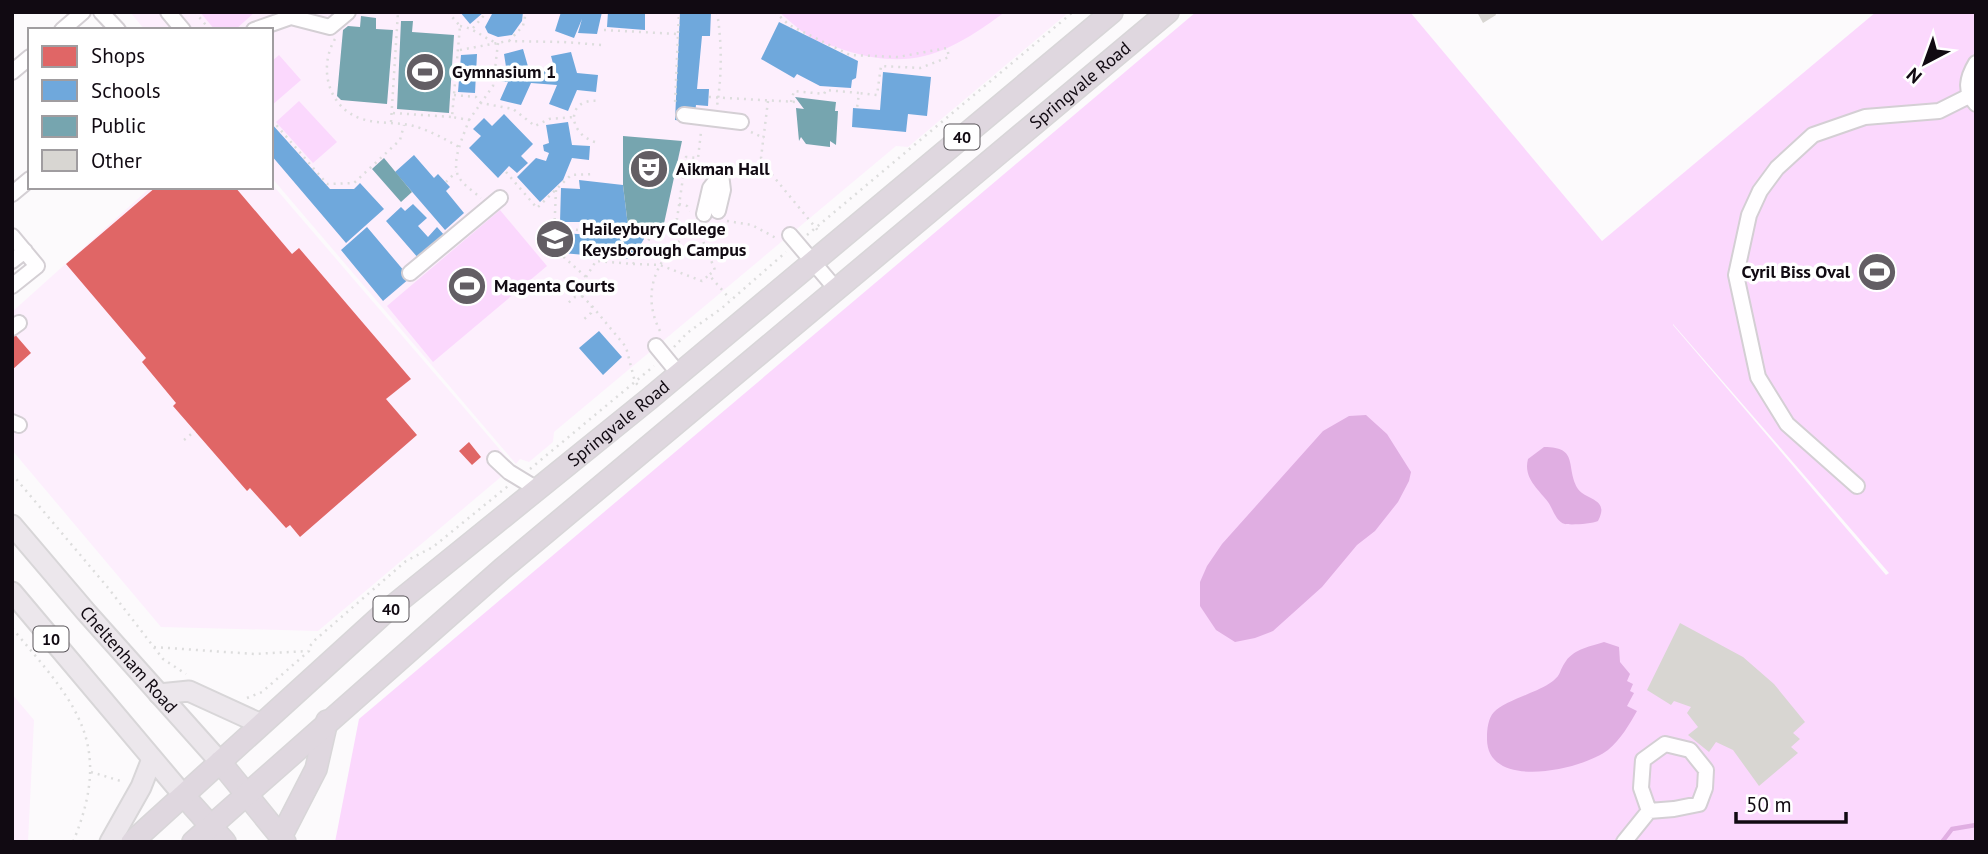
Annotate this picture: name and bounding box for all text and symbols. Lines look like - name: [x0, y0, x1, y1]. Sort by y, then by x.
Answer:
- legend: [28, 28, 273, 189]
- north arrow: [1890, 28, 1960, 98]
- street label: Springvale Road: [1025, 36, 1135, 134]
- text: Shops: [91, 42, 145, 69]
- sports icon: Gymnasium 1: [404, 51, 446, 93]
- place label: Gymnasium 1: [452, 60, 556, 83]
- text: N: [1901, 63, 1926, 89]
- text: Schools: [91, 77, 161, 104]
- text: Public: [91, 112, 146, 139]
- road number: 40: [944, 125, 979, 150]
- text: Other: [91, 147, 142, 174]
- theatre icon: Aikman Hall: [628, 148, 670, 190]
- place label: Aikman Hall: [676, 157, 770, 180]
- place label: Haileybury College Keysborough Campus: [582, 217, 747, 261]
- school or university icon: Haileybury College Keysborough Campus: [534, 218, 576, 260]
- sports icon: Cyril Biss Oval: [1856, 251, 1898, 293]
- place label: Cyril Biss Oval: [1742, 260, 1851, 283]
- sports icon: Magenta Courts: [446, 265, 488, 307]
- place label: Magenta Courts: [494, 274, 615, 297]
- street label: Springvale Road: [563, 375, 674, 471]
- road number: 40: [374, 596, 408, 622]
- street label: Cheltenham Road: [75, 601, 183, 718]
- road number: 10: [34, 626, 68, 652]
- scale bar: [1736, 780, 1846, 824]
- text: 50 m: [1746, 791, 1792, 818]

